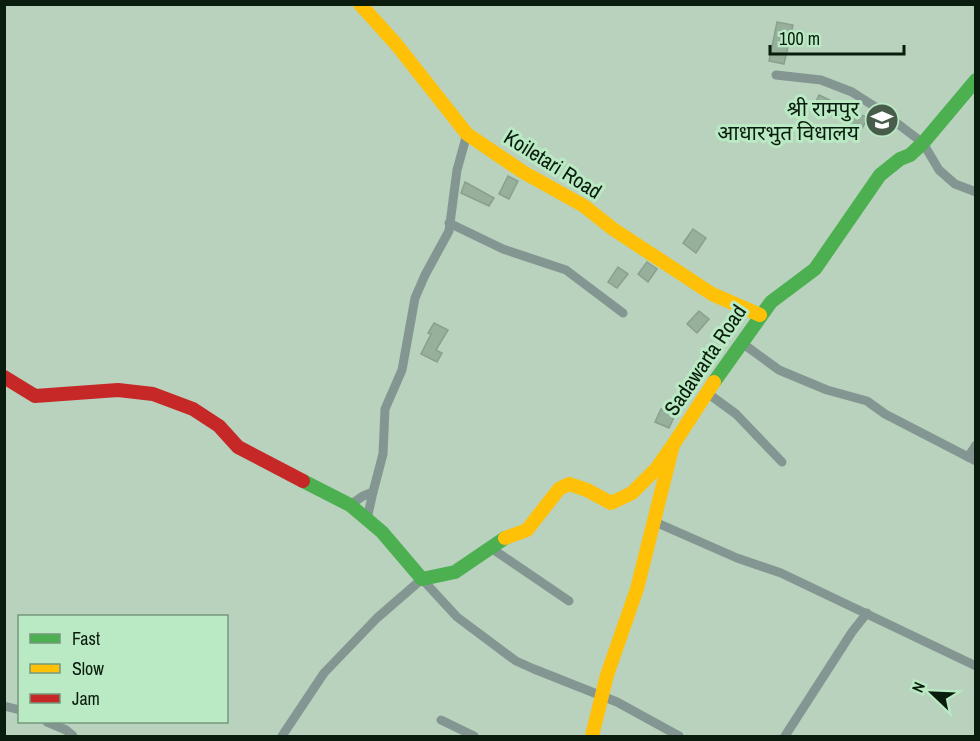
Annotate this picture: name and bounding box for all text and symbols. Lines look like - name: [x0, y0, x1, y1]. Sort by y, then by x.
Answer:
- scale bar: [770, 18, 904, 56]
- text: 100 m: [779, 26, 820, 51]
- place label: श्री रामपुर आधारभुत विधालय: [717, 94, 860, 147]
- school or university icon: श्री रामपुर आधारभुत विधालय: [864, 102, 900, 138]
- street label: Koiletari Road: [499, 123, 607, 205]
- street label: Sadawarta Road: [657, 299, 753, 421]
- legend: [18, 615, 228, 723]
- text: Fast: [72, 626, 100, 651]
- text: Slow: [72, 656, 104, 681]
- north arrow: [902, 663, 962, 723]
- text: N: [906, 678, 930, 696]
- text: Jam: [72, 686, 100, 711]

